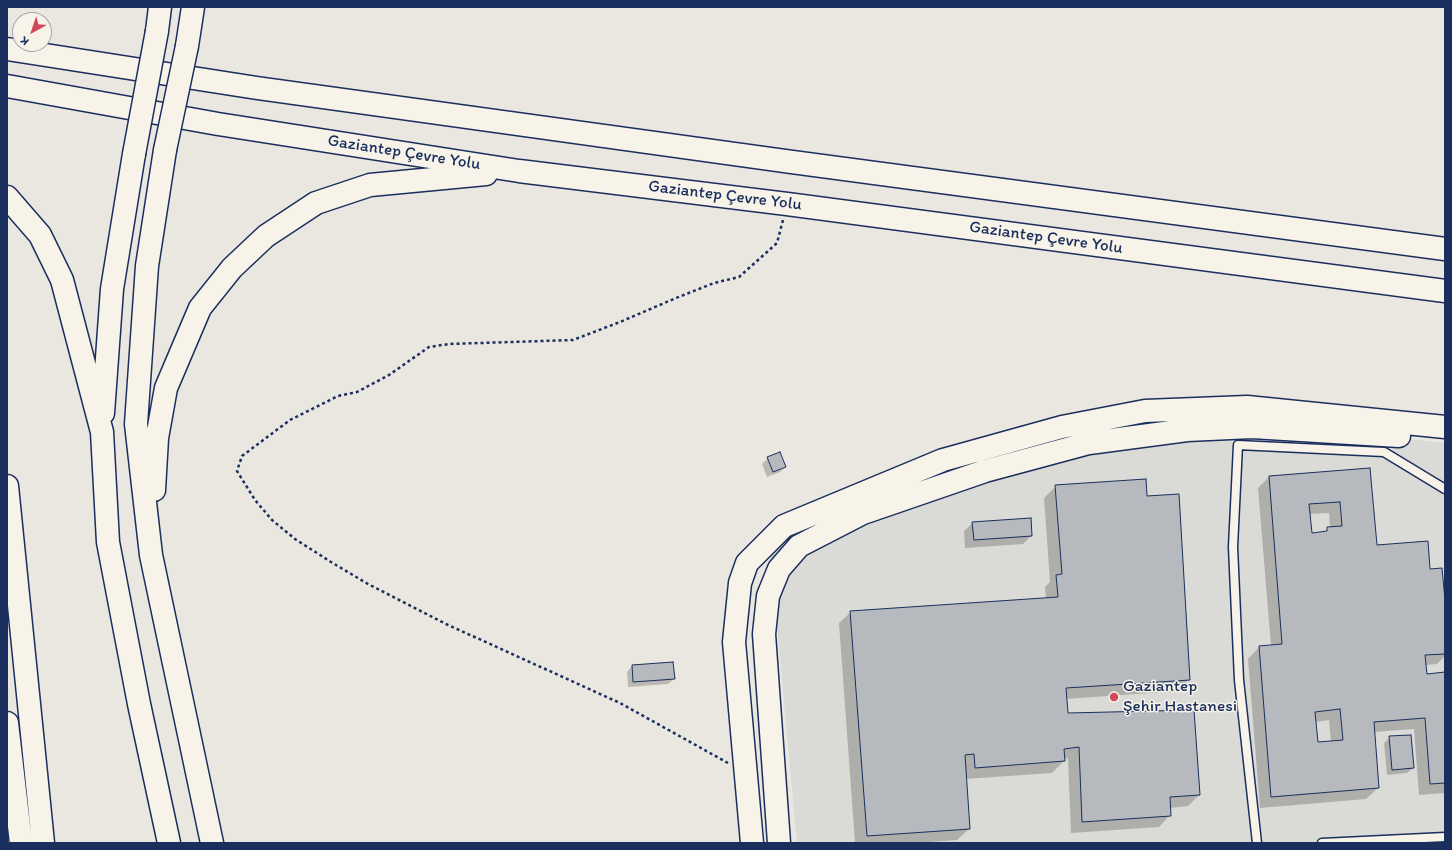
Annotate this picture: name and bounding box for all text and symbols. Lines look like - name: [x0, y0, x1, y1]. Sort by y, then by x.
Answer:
- north arrow: [12, 12, 52, 52]
- text: K: [18, 34, 31, 48]
- street label: Gaziantep Çevre Yolu: [326, 131, 482, 175]
- street label: Gaziantep Çevre Yolu: [647, 176, 803, 216]
- street label: Gaziantep Çevre Yolu: [968, 217, 1124, 259]
- place label: Gaziantep Şehir Hastanesi: [1123, 677, 1237, 717]
- marker: Gaziantep Şehir Hastanesi: [1108, 691, 1120, 703]

